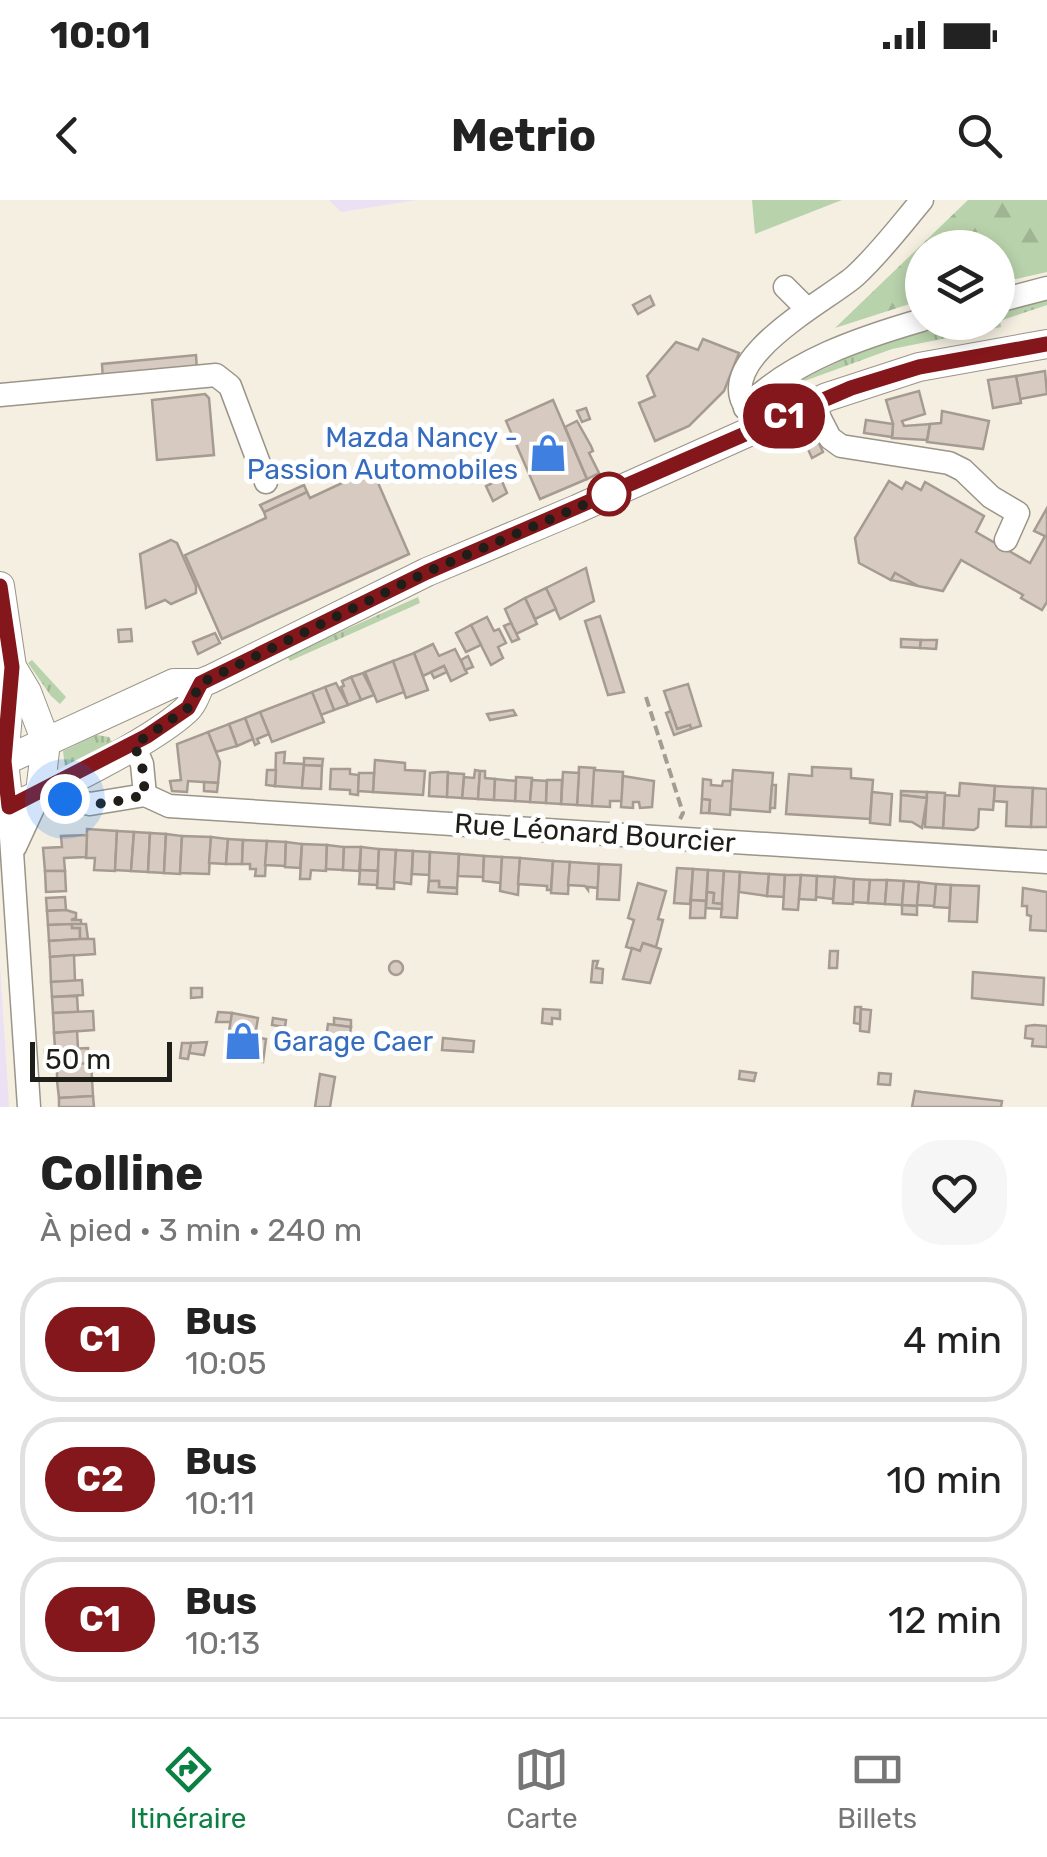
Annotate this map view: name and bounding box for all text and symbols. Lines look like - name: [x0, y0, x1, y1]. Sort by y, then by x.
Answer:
- text: 10:01: [50, 12, 151, 58]
- icon: back: [40, 108, 95, 163]
- icon: search: [952, 108, 1007, 163]
- text: Metrio: [451, 109, 596, 162]
- map controls: [905, 230, 1015, 340]
- button: layers: [905, 230, 1015, 340]
- line badge: C1: [739, 384, 829, 448]
- text: C1: [763, 395, 805, 437]
- place label: Mazda Nancy - Passion Automobiles: [247, 421, 518, 486]
- shop icon: Mazda Nancy - Passion Automobiles: [527, 432, 569, 474]
- unlabelled marker: [588, 473, 630, 515]
- your location: [40, 774, 90, 824]
- street label: Rue Léonard Bourcier: [453, 807, 737, 859]
- shop icon: Garage Caer: [222, 1020, 264, 1062]
- place label: Garage Caer: [273, 1025, 433, 1058]
- scale bar: [30, 1037, 172, 1081]
- text: 50 m: [45, 1043, 111, 1076]
- button: heart: [902, 1140, 1007, 1245]
- text: Colline: [40, 1145, 204, 1202]
- text: À pied · 3 min · 240 m: [40, 1211, 362, 1249]
- text: Bus: [185, 1298, 257, 1344]
- text: 4 min: [903, 1317, 1002, 1363]
- text: C1: [79, 1318, 121, 1360]
- text: 10:05: [185, 1344, 267, 1382]
- text: Bus: [185, 1438, 257, 1484]
- text: 10 min: [886, 1457, 1002, 1503]
- text: C2: [76, 1458, 124, 1500]
- text: 10:11: [185, 1484, 255, 1522]
- text: Bus: [185, 1578, 257, 1624]
- text: 12 min: [888, 1597, 1002, 1643]
- text: C1: [79, 1598, 121, 1640]
- text: 10:13: [185, 1624, 260, 1662]
- tab: Itinéraire: [130, 1742, 247, 1835]
- tab: Carte: [506, 1742, 578, 1835]
- tab: Billets: [837, 1742, 917, 1835]

